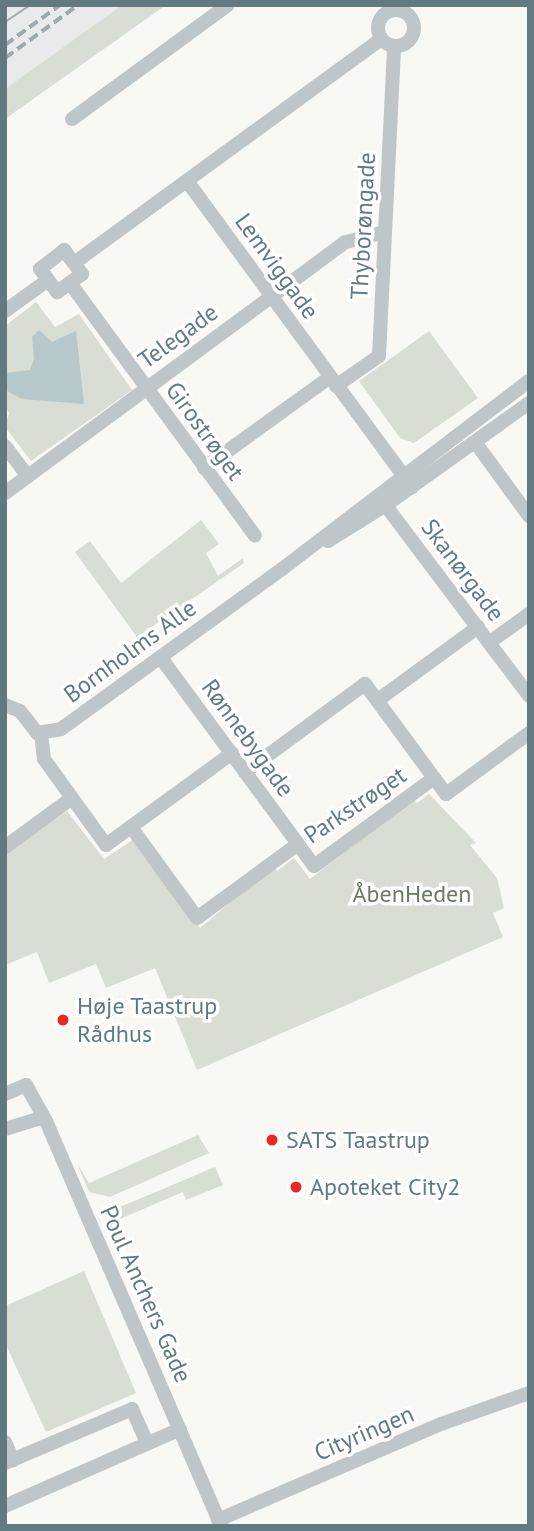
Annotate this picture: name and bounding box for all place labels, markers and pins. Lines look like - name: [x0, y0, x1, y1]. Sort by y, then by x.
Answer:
- place label: Høje Taastrup Rådhus: [77, 992, 218, 1048]
- marker: Høje Taastrup Rådhus: [55, 1012, 71, 1028]
- place label: SATS Taastrup: [286, 1126, 431, 1154]
- marker: SATS Taastrup: [264, 1132, 280, 1148]
- place label: Apoteket City2: [310, 1173, 460, 1201]
- marker: Apoteket City2: [288, 1179, 304, 1195]

